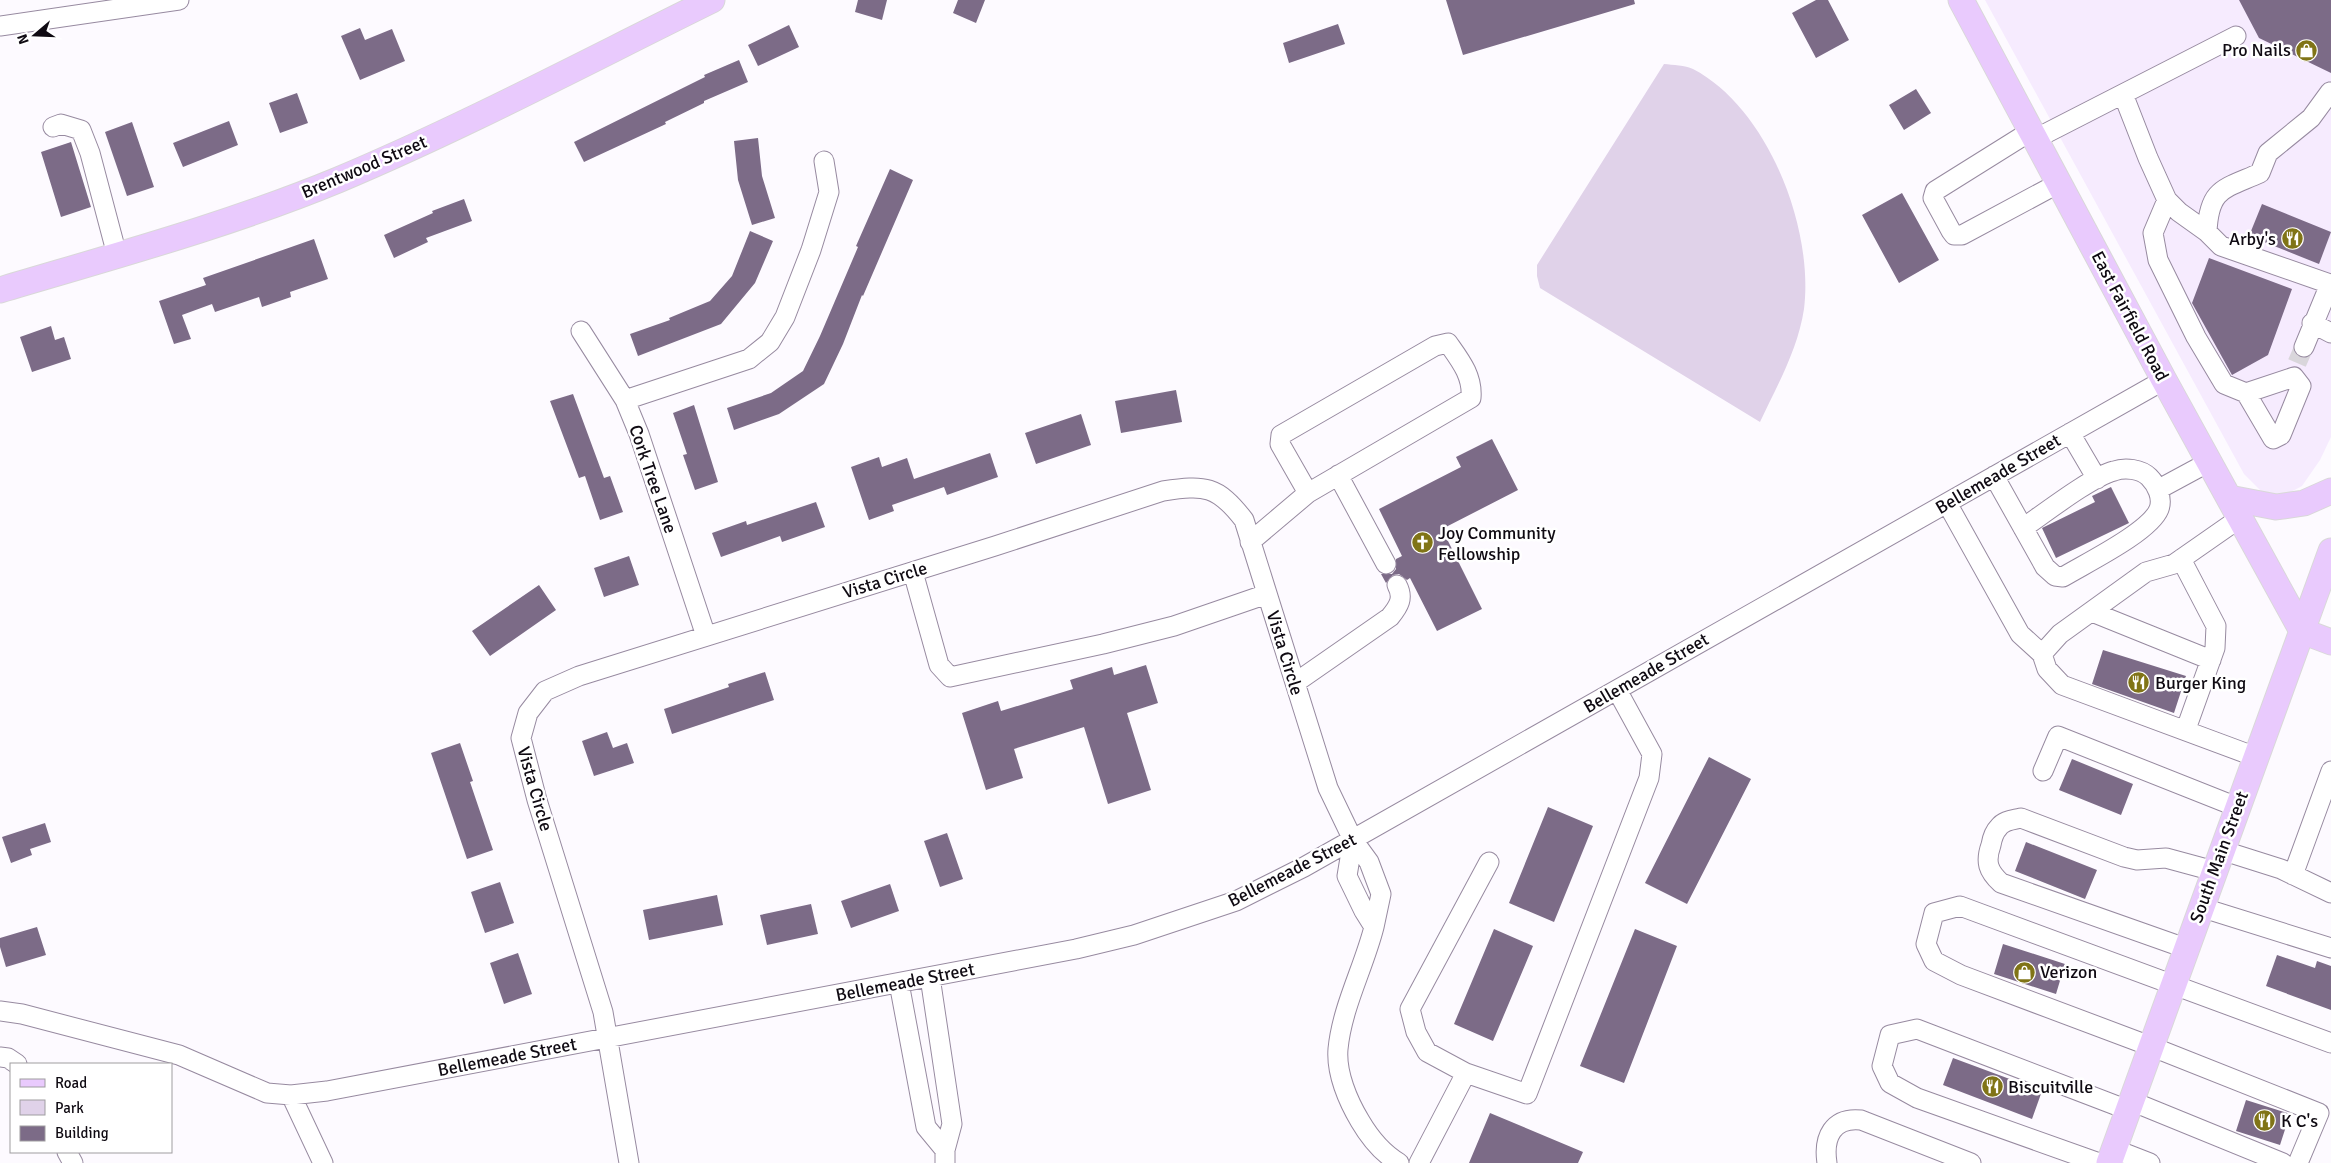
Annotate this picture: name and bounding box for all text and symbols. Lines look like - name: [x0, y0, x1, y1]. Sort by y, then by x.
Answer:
- north arrow: [10, 10, 60, 60]
- text: N: [14, 32, 33, 46]
- shop icon: Pro Nails: [2295, 38, 2319, 62]
- place label: Pro Nails: [2222, 39, 2291, 61]
- street label: Brentwood Street: [298, 131, 430, 203]
- restaurant icon: Arby's: [2280, 227, 2304, 251]
- place label: Arby's: [2229, 228, 2276, 250]
- street label: East Fairfield Road: [2086, 247, 2174, 385]
- street label: Cork Tree Lane: [624, 422, 682, 536]
- street label: Bellemeade Street: [1931, 429, 2065, 519]
- place label: Joy Community Fellowship: [1438, 522, 1556, 565]
- church icon: Joy Community Fellowship: [1410, 531, 1434, 555]
- street label: Vista Circle: [840, 557, 930, 603]
- street label: Vista Circle: [1262, 608, 1308, 698]
- street label: Bellemeade Street: [1579, 628, 1713, 718]
- restaurant icon: Burger King: [2127, 671, 2151, 695]
- place label: Burger King: [2155, 672, 2246, 694]
- street label: Vista Circle: [512, 744, 558, 834]
- street label: South Main Street: [2185, 788, 2253, 926]
- street label: Bellemeade Street: [1224, 828, 1360, 912]
- street label: Bellemeade Street: [834, 958, 976, 1006]
- shop icon: Verizon: [2012, 960, 2036, 984]
- place label: Verizon: [2040, 961, 2097, 983]
- street label: Bellemeade Street: [436, 1033, 578, 1081]
- legend: [10, 1063, 172, 1153]
- text: Road: [55, 1074, 87, 1092]
- restaurant icon: Biscuitville: [1980, 1075, 2004, 1099]
- place label: Biscuitville: [2008, 1076, 2093, 1098]
- text: Park: [55, 1099, 84, 1117]
- restaurant icon: K C's: [2253, 1109, 2277, 1133]
- place label: K C's: [2281, 1110, 2318, 1132]
- text: Building: [55, 1124, 109, 1142]

